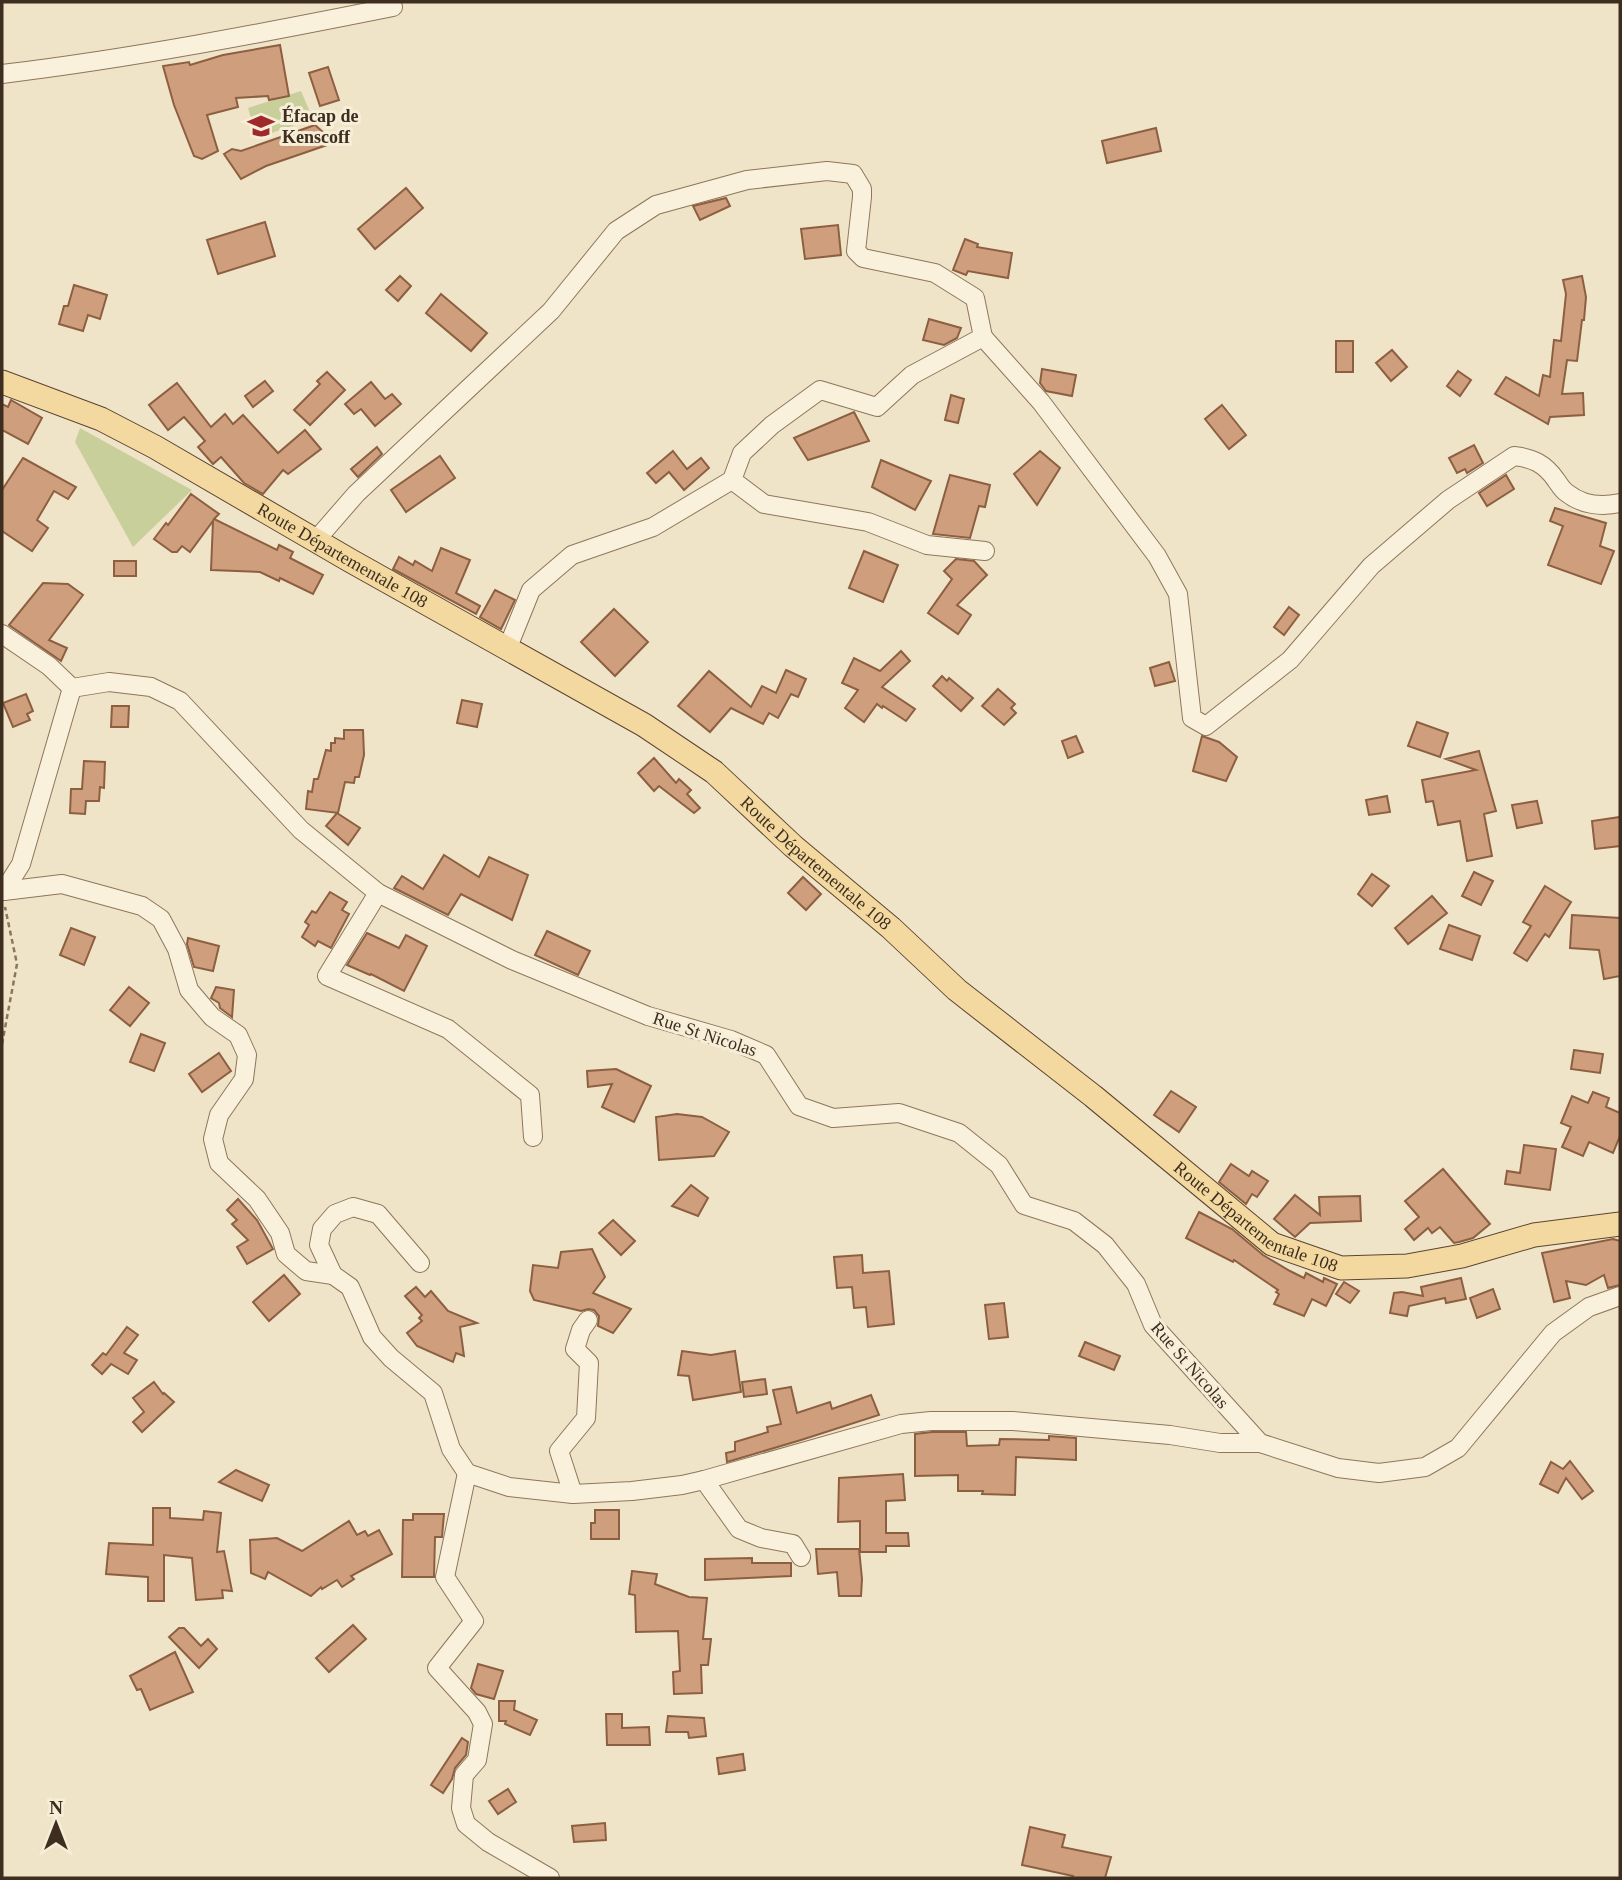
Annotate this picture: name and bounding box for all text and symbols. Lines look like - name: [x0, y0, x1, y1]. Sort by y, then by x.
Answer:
- place label: Éfacap de Kenscoff: [282, 105, 359, 147]
- school or university icon: Éfacap de Kenscoff: [246, 111, 276, 141]
- street label: Route Départementale 108: [254, 499, 431, 612]
- street label: Route Départementale 108: [736, 792, 895, 934]
- street label: Rue St Nicolas: [651, 1008, 759, 1060]
- street label: Route Départementale 108: [1170, 1157, 1340, 1276]
- street label: Rue St Nicolas: [1147, 1318, 1233, 1412]
- north arrow: [21, 1789, 91, 1859]
- text: N: [49, 1797, 63, 1818]

